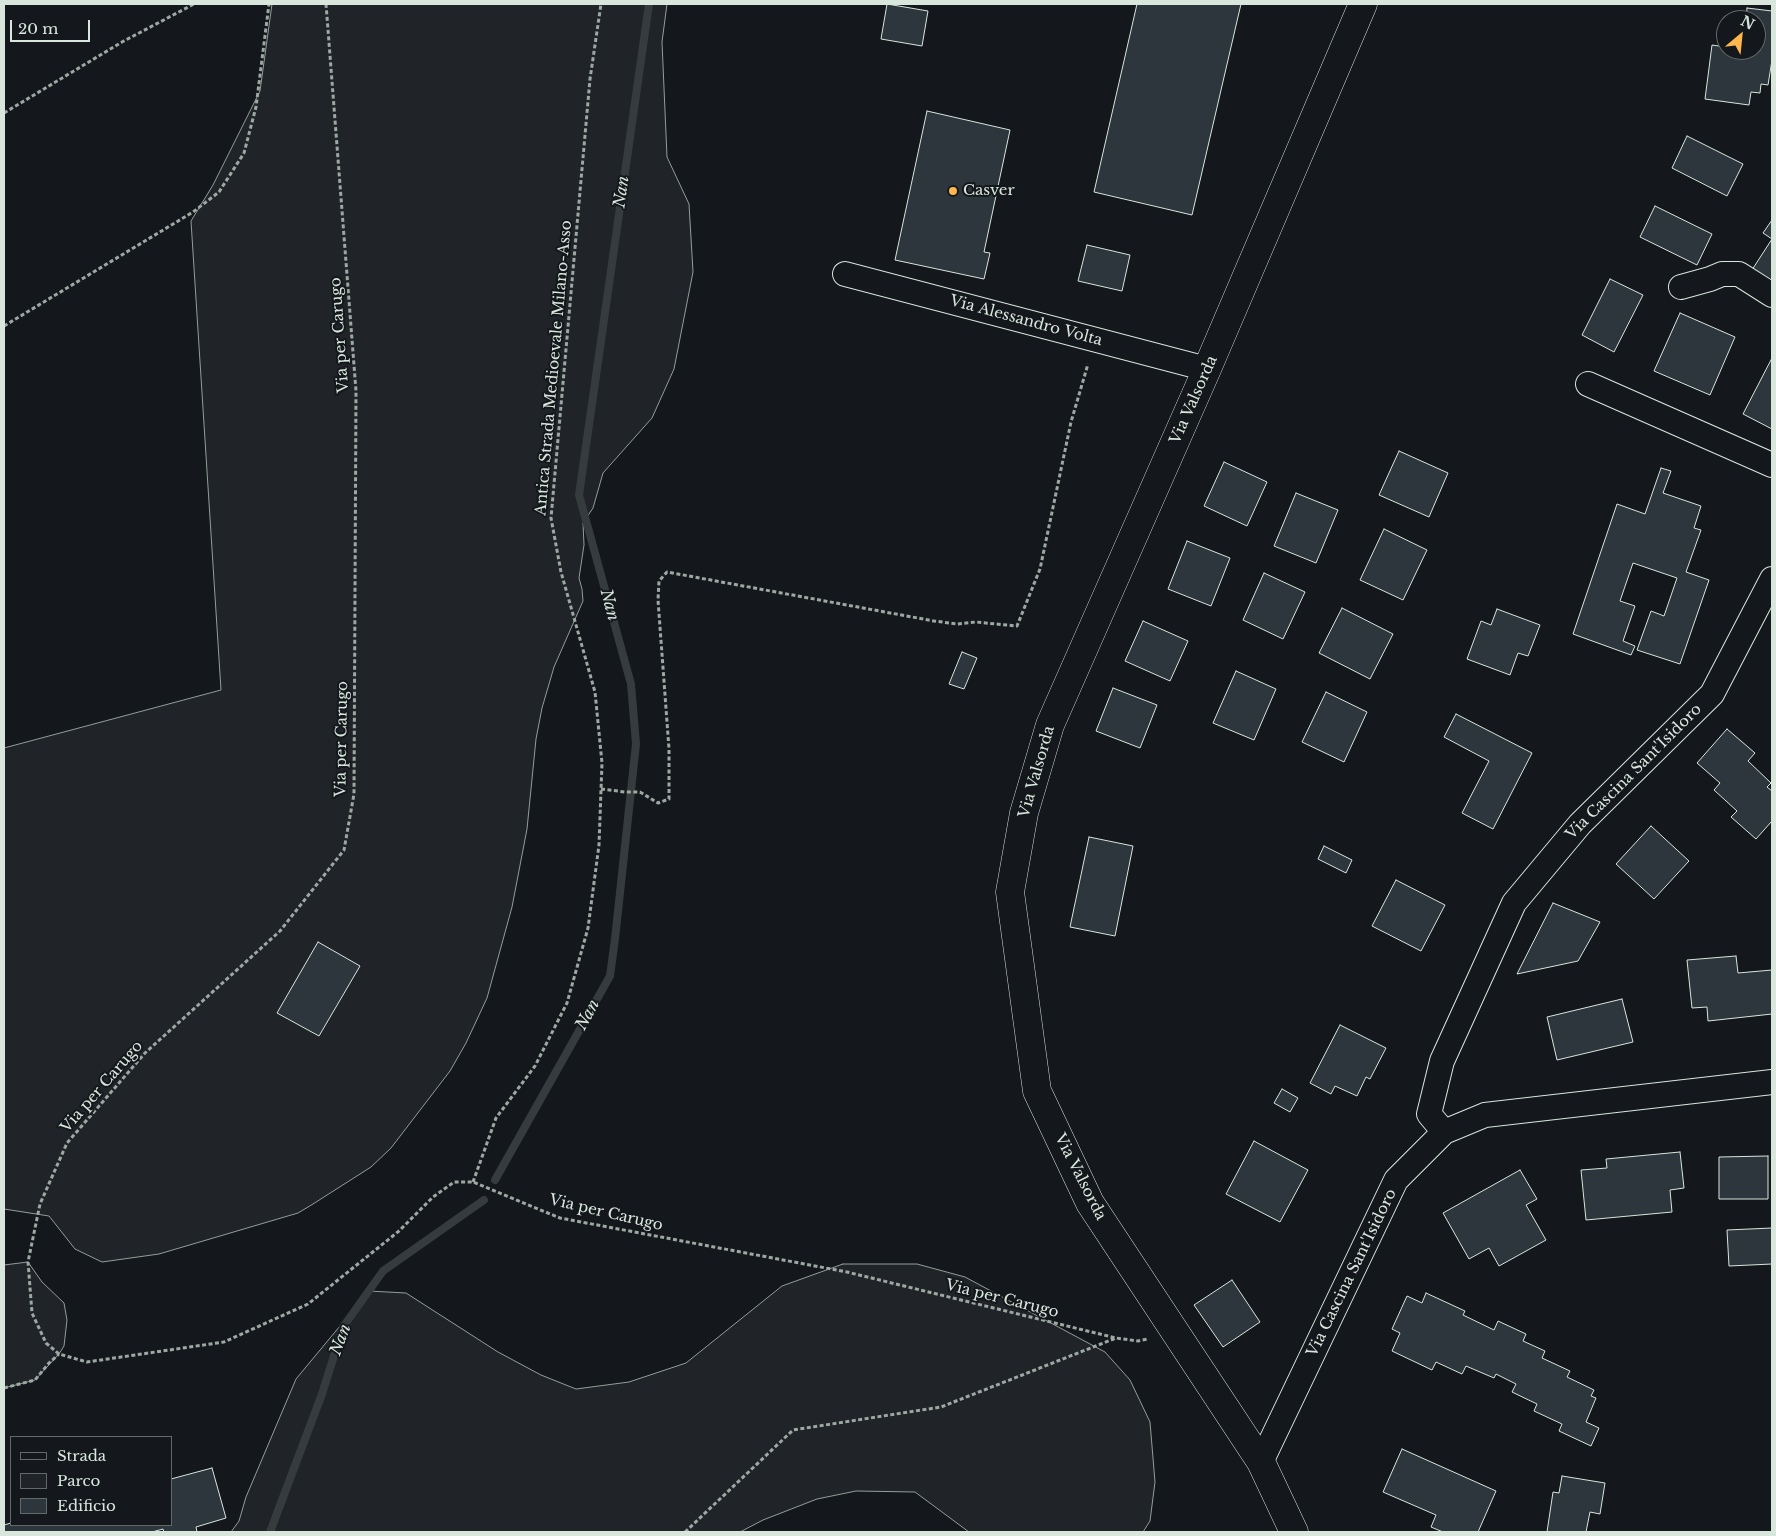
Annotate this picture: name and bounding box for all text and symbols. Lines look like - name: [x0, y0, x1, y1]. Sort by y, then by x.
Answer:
- scale bar: [12, 10, 92, 42]
- north arrow: [1716, 10, 1766, 60]
- text: N: [1738, 12, 1758, 34]
- text: 20 m: [18, 19, 58, 38]
- water label: Nan: [610, 175, 634, 209]
- place label: Casver: [963, 182, 1015, 200]
- marker: Casver: [947, 185, 959, 197]
- street label: Antica Strada Medioevale Milano-Asso: [532, 220, 576, 516]
- street label: Via per Carugo: [327, 277, 353, 393]
- street label: Via Alessandro Volta: [948, 292, 1104, 350]
- street label: Via Valsorda: [1166, 353, 1222, 447]
- water label: Nan: [596, 587, 622, 623]
- street label: Via per Carugo: [332, 681, 352, 797]
- street label: Via Cascina Sant'Isidoro: [1562, 700, 1706, 844]
- street label: Via Valsorda: [1015, 724, 1059, 820]
- water label: Nan: [572, 996, 604, 1034]
- street label: Via per Carugo: [57, 1037, 147, 1137]
- street label: Via Valsorda: [1050, 1131, 1110, 1223]
- street label: Via Cascina Sant'Isidoro: [1303, 1186, 1401, 1360]
- street label: Via per Carugo: [548, 1191, 664, 1235]
- street label: Via per Carugo: [944, 1276, 1060, 1322]
- water label: Nan: [326, 1322, 356, 1358]
- legend: [10, 1436, 172, 1526]
- text: Strada: [57, 1446, 106, 1465]
- text: Parco: [57, 1471, 100, 1490]
- text: Edificio: [57, 1496, 116, 1515]

